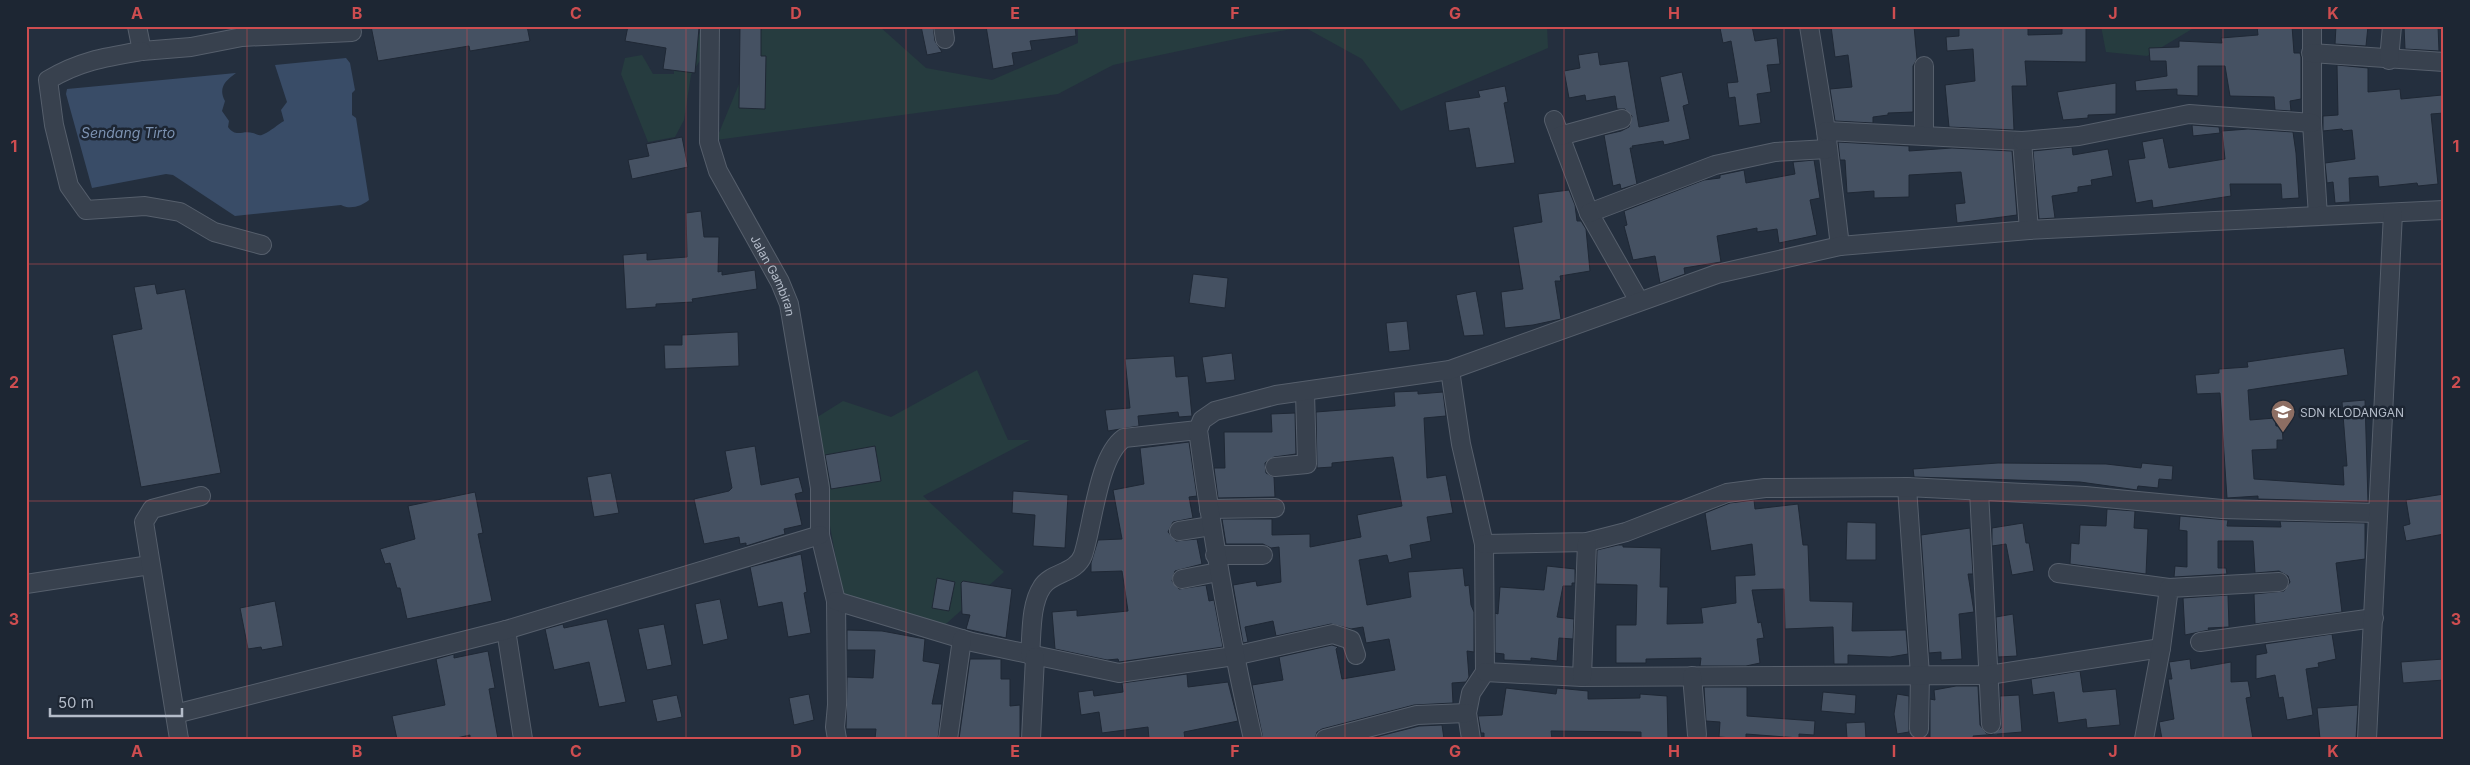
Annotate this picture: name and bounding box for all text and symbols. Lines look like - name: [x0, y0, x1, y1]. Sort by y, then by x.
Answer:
- text: A: [131, 3, 143, 23]
- text: B: [352, 3, 362, 23]
- text: C: [570, 3, 582, 23]
- text: D: [790, 3, 802, 23]
- text: E: [1010, 3, 1020, 23]
- text: F: [1230, 3, 1240, 23]
- text: G: [1449, 3, 1461, 23]
- text: H: [1668, 3, 1680, 23]
- text: I: [1892, 3, 1896, 23]
- text: J: [2108, 3, 2118, 23]
- text: K: [2327, 3, 2339, 23]
- water label: Sendang Tirto: [81, 124, 175, 141]
- text: 1: [11, 136, 17, 156]
- text: 1: [2453, 136, 2459, 156]
- street label: Jalan Gambiran: [748, 232, 798, 317]
- text: 2: [9, 372, 19, 392]
- text: 2: [2451, 372, 2461, 392]
- school or university icon: SDN KLODANGAN: [2270, 399, 2296, 433]
- place label: SDN KLODANGAN: [2300, 405, 2404, 420]
- text: 3: [9, 609, 19, 629]
- text: 3: [2451, 609, 2461, 629]
- scale bar: [50, 685, 182, 717]
- text: 50 m: [58, 693, 94, 712]
- text: A: [131, 741, 143, 761]
- text: B: [352, 741, 362, 761]
- text: C: [570, 741, 582, 761]
- text: D: [790, 741, 802, 761]
- text: E: [1010, 741, 1020, 761]
- text: F: [1230, 741, 1240, 761]
- text: G: [1449, 741, 1461, 761]
- text: H: [1668, 741, 1680, 761]
- text: I: [1892, 741, 1896, 761]
- text: J: [2108, 741, 2118, 761]
- text: K: [2327, 741, 2339, 761]

